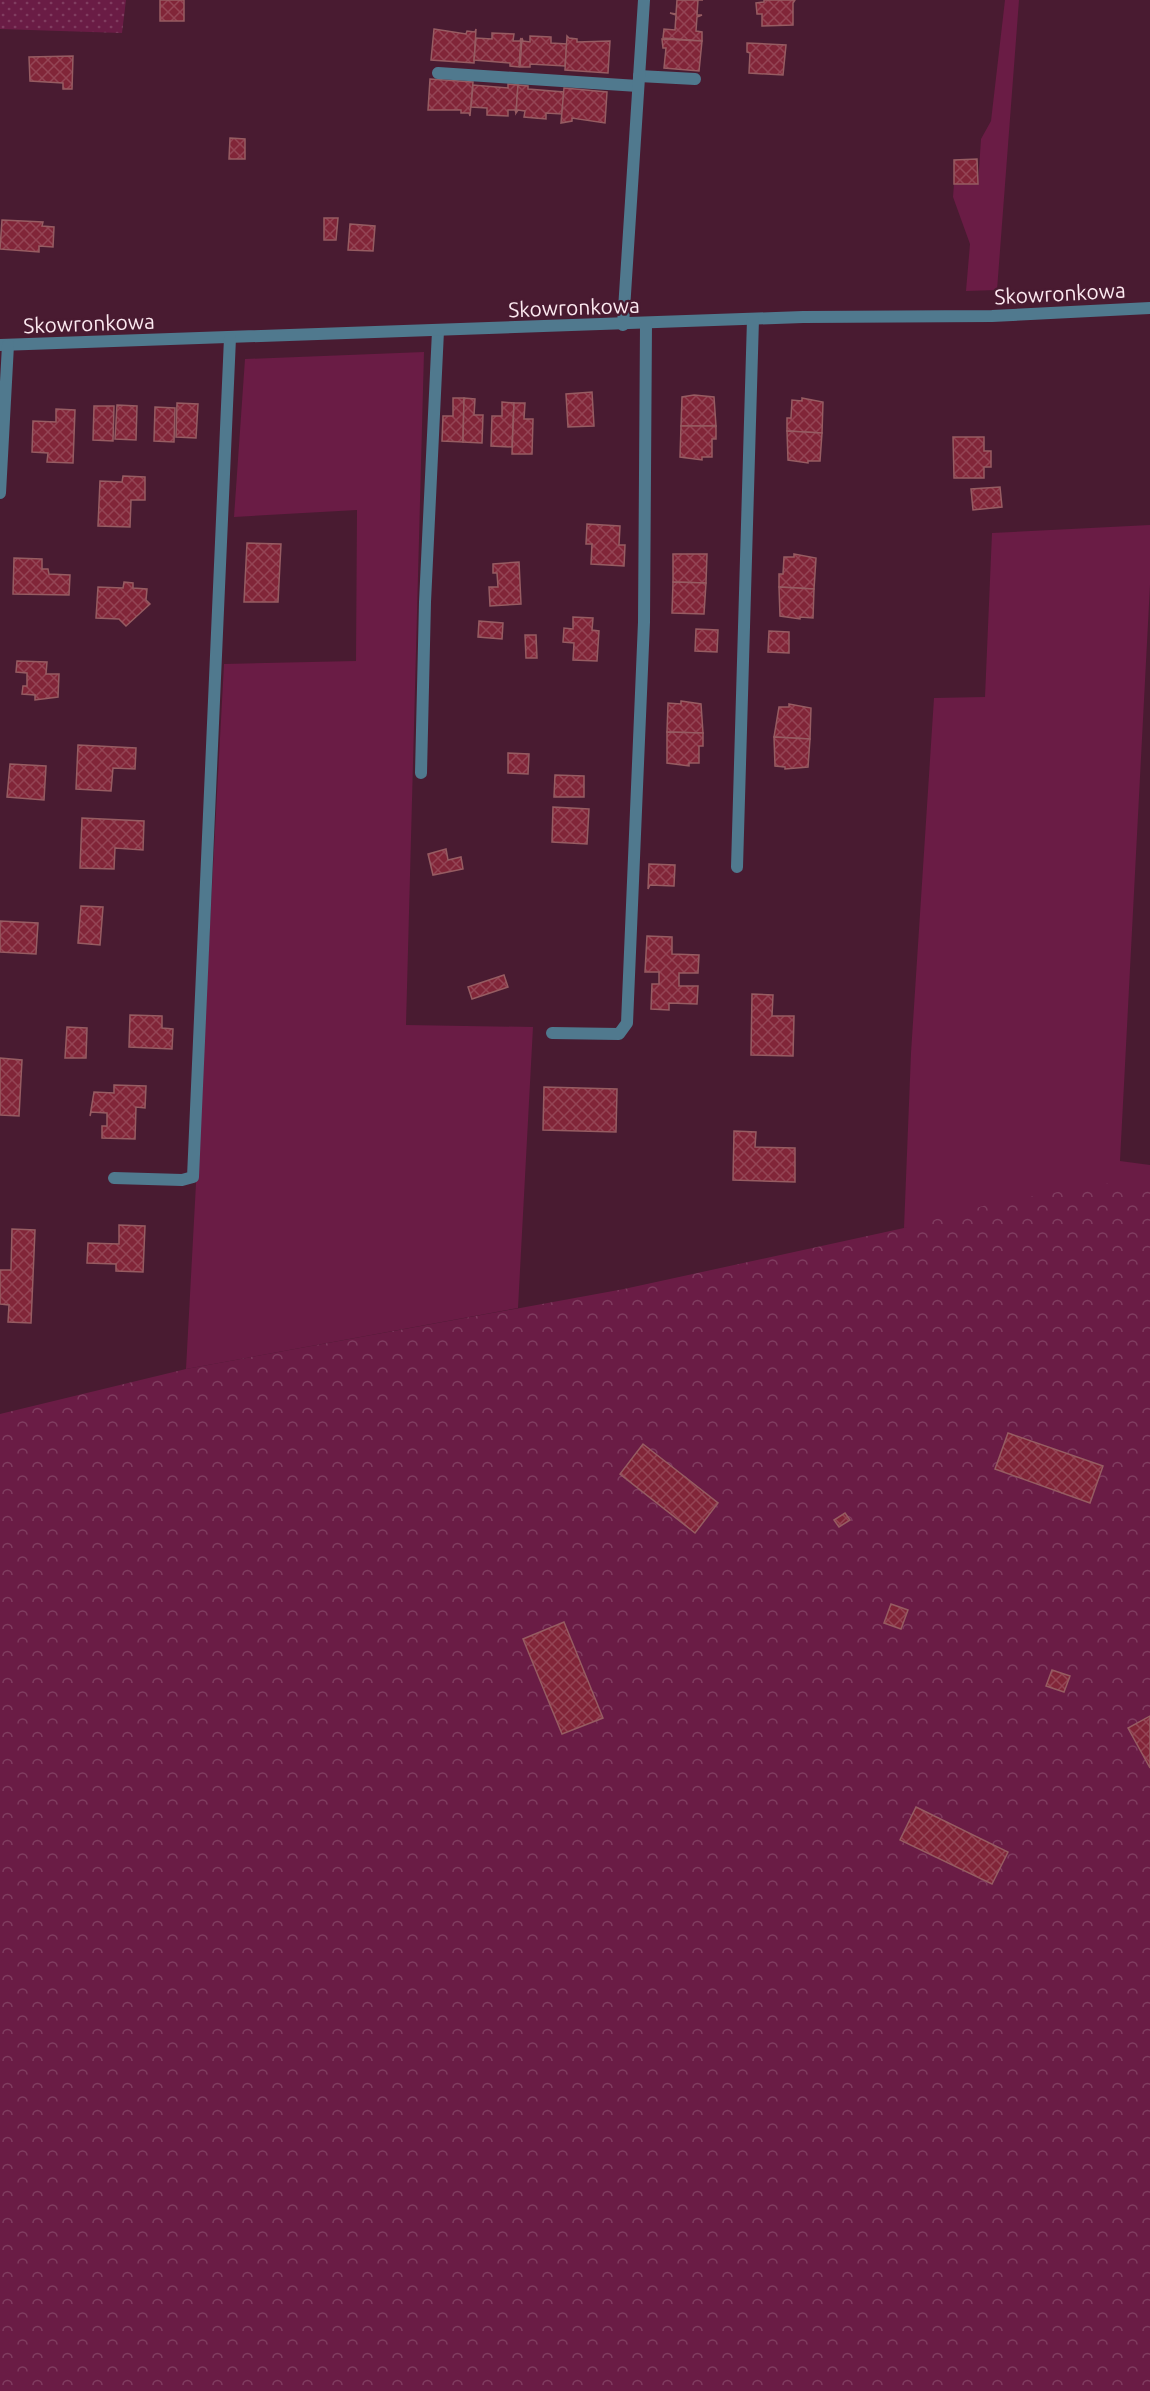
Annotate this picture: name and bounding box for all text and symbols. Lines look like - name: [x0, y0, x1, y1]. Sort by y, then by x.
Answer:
- street label: Skowronkowa: [994, 278, 1126, 308]
- street label: Skowronkowa: [508, 293, 640, 321]
- street label: Skowronkowa: [23, 309, 155, 337]

